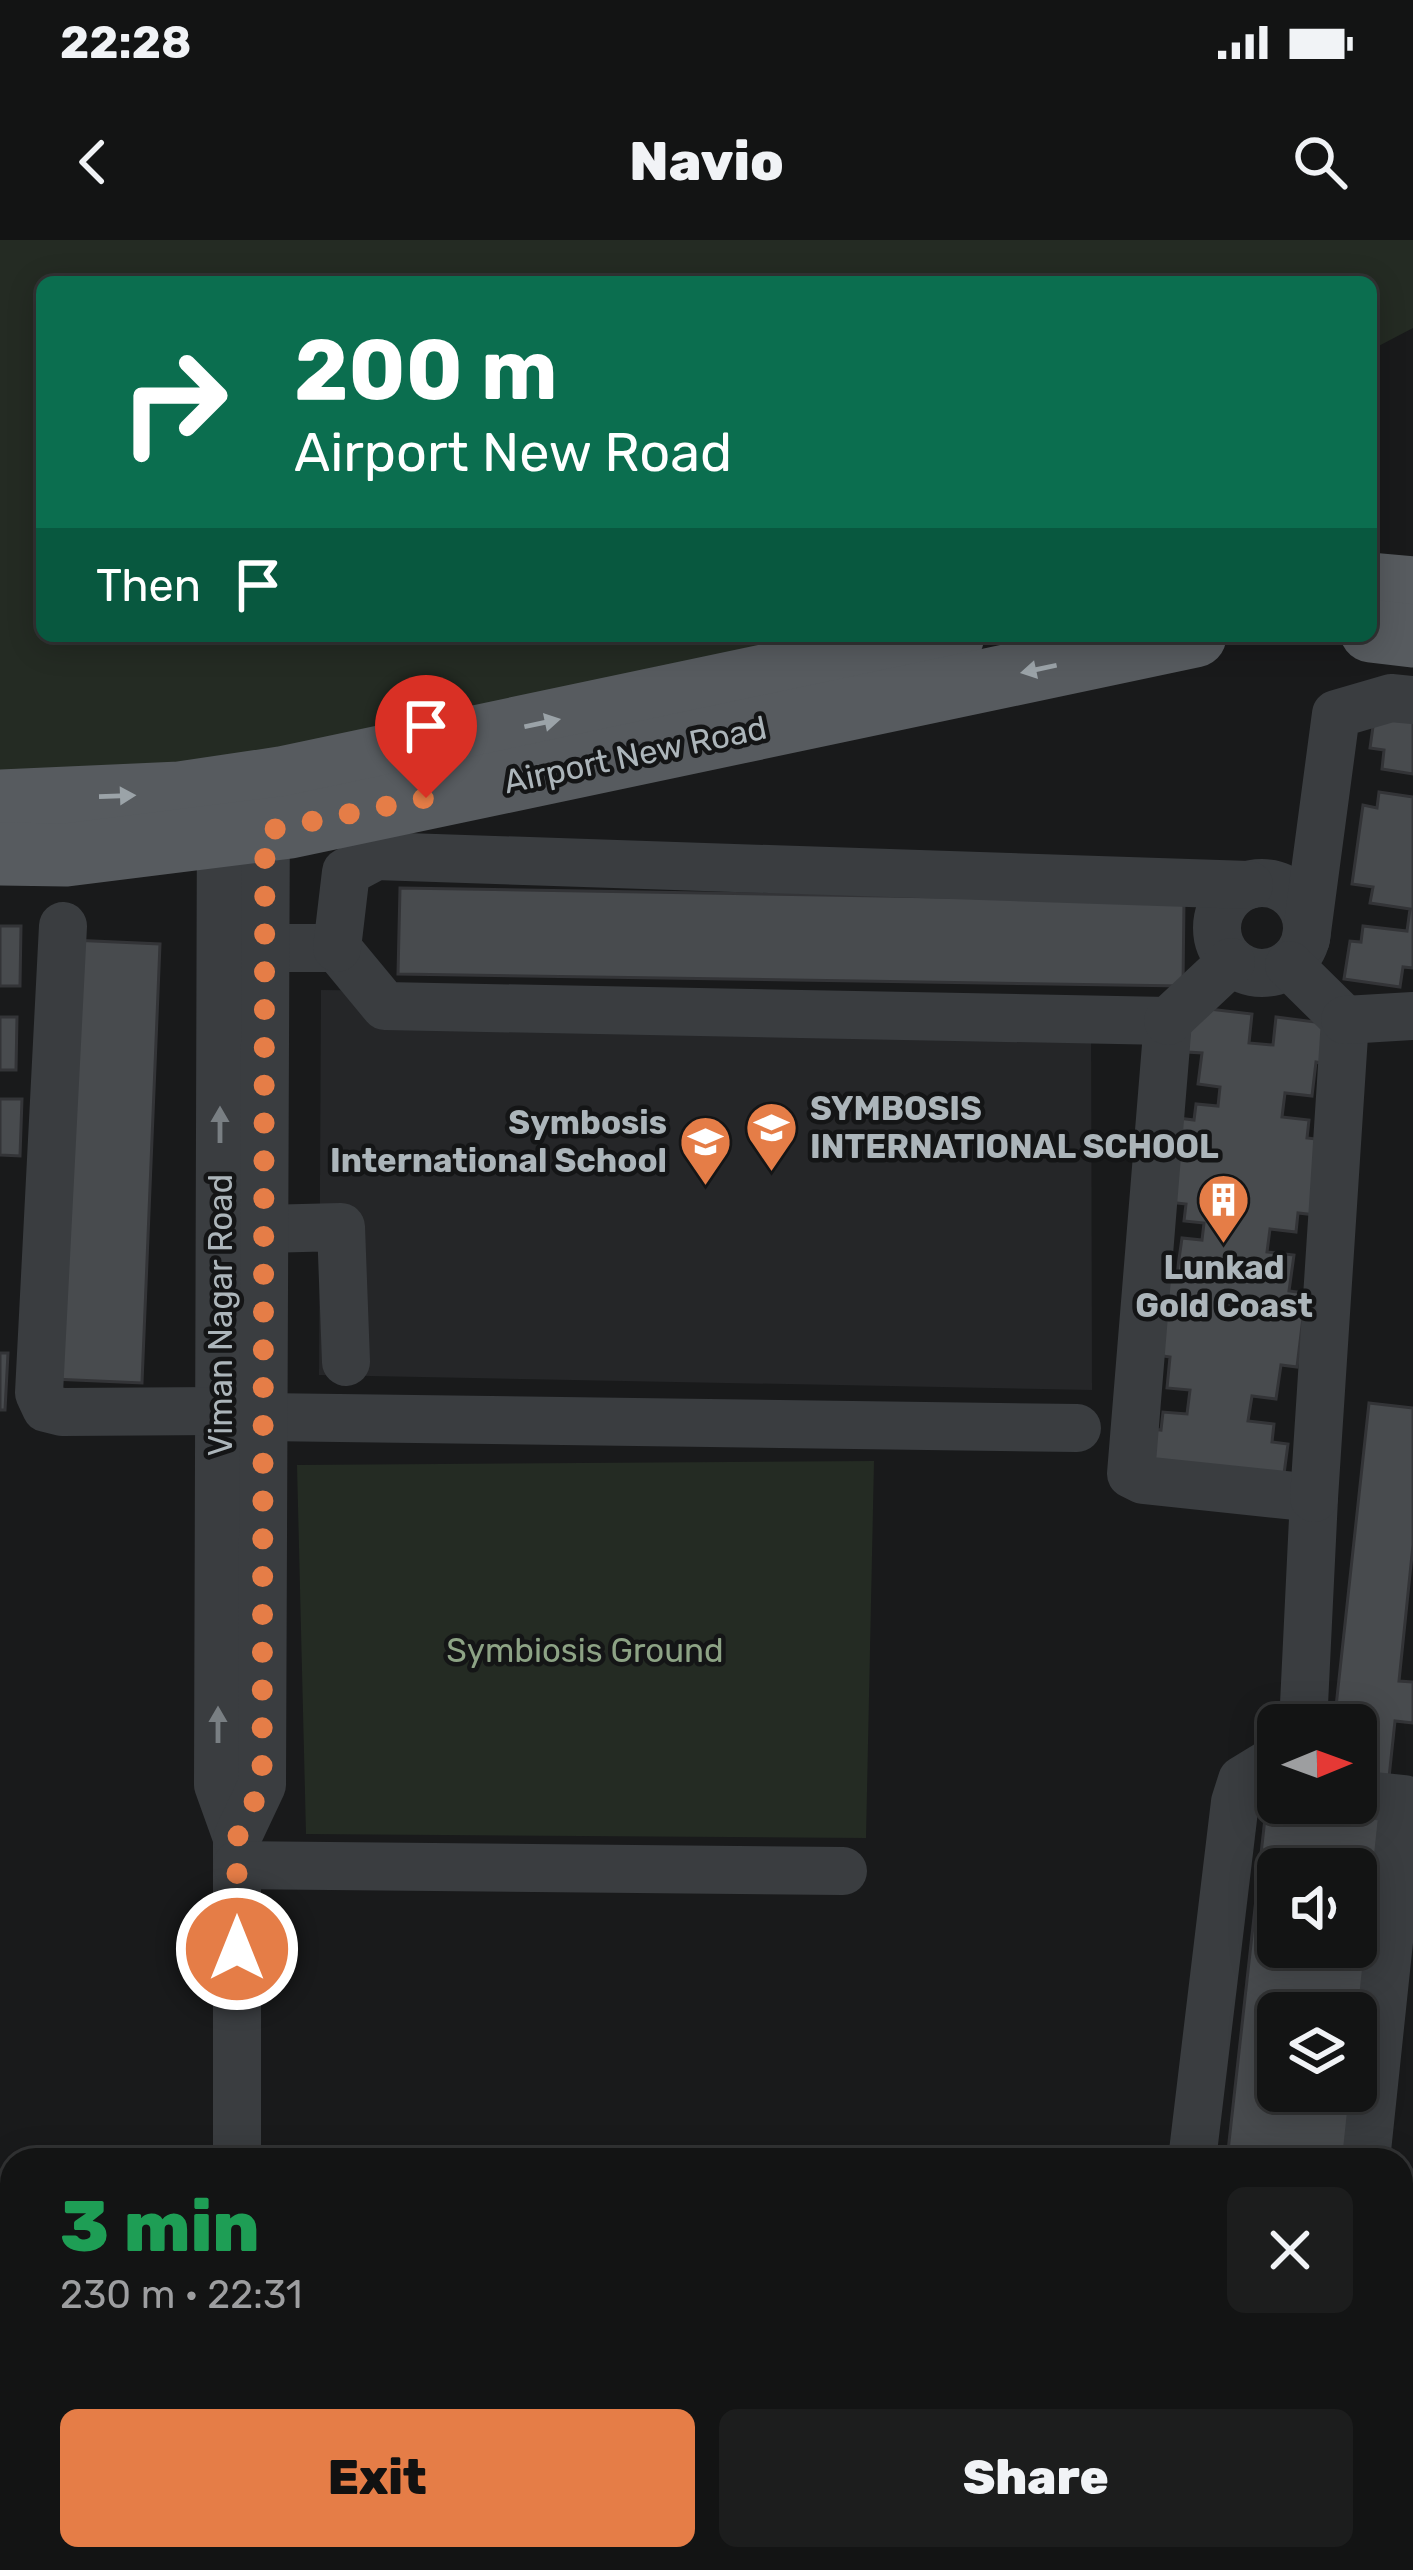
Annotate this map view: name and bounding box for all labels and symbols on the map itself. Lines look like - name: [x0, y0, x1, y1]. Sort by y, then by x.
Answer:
- one-way arrow: [1020, 660, 1057, 679]
- pin: [375, 675, 477, 798]
- street label: Airport New Road: [500, 708, 770, 801]
- one-way arrow: [523, 712, 561, 731]
- one-way arrow: [99, 786, 137, 805]
- place label: SYMBOSIS INTERNATIONAL SCHOOL: [810, 1089, 1219, 1166]
- school or university icon: SYMBOSIS INTERNATIONAL SCHOOL: [743, 1099, 799, 1173]
- place label: Symbosis International School: [330, 1103, 667, 1180]
- one-way arrow: [210, 1105, 230, 1143]
- school or university icon: Symbosis International School: [678, 1113, 734, 1187]
- building icon: Lunkad Gold Coast: [1196, 1172, 1252, 1246]
- street label: Viman Nagar Road: [201, 1174, 240, 1456]
- place label: Lunkad Gold Coast: [1135, 1248, 1313, 1325]
- park label: Symbiosis Ground: [446, 1631, 724, 1670]
- north arrow: [1257, 1704, 1377, 1824]
- one-way arrow: [208, 1705, 228, 1743]
- position arrow: [174, 1886, 300, 2012]

